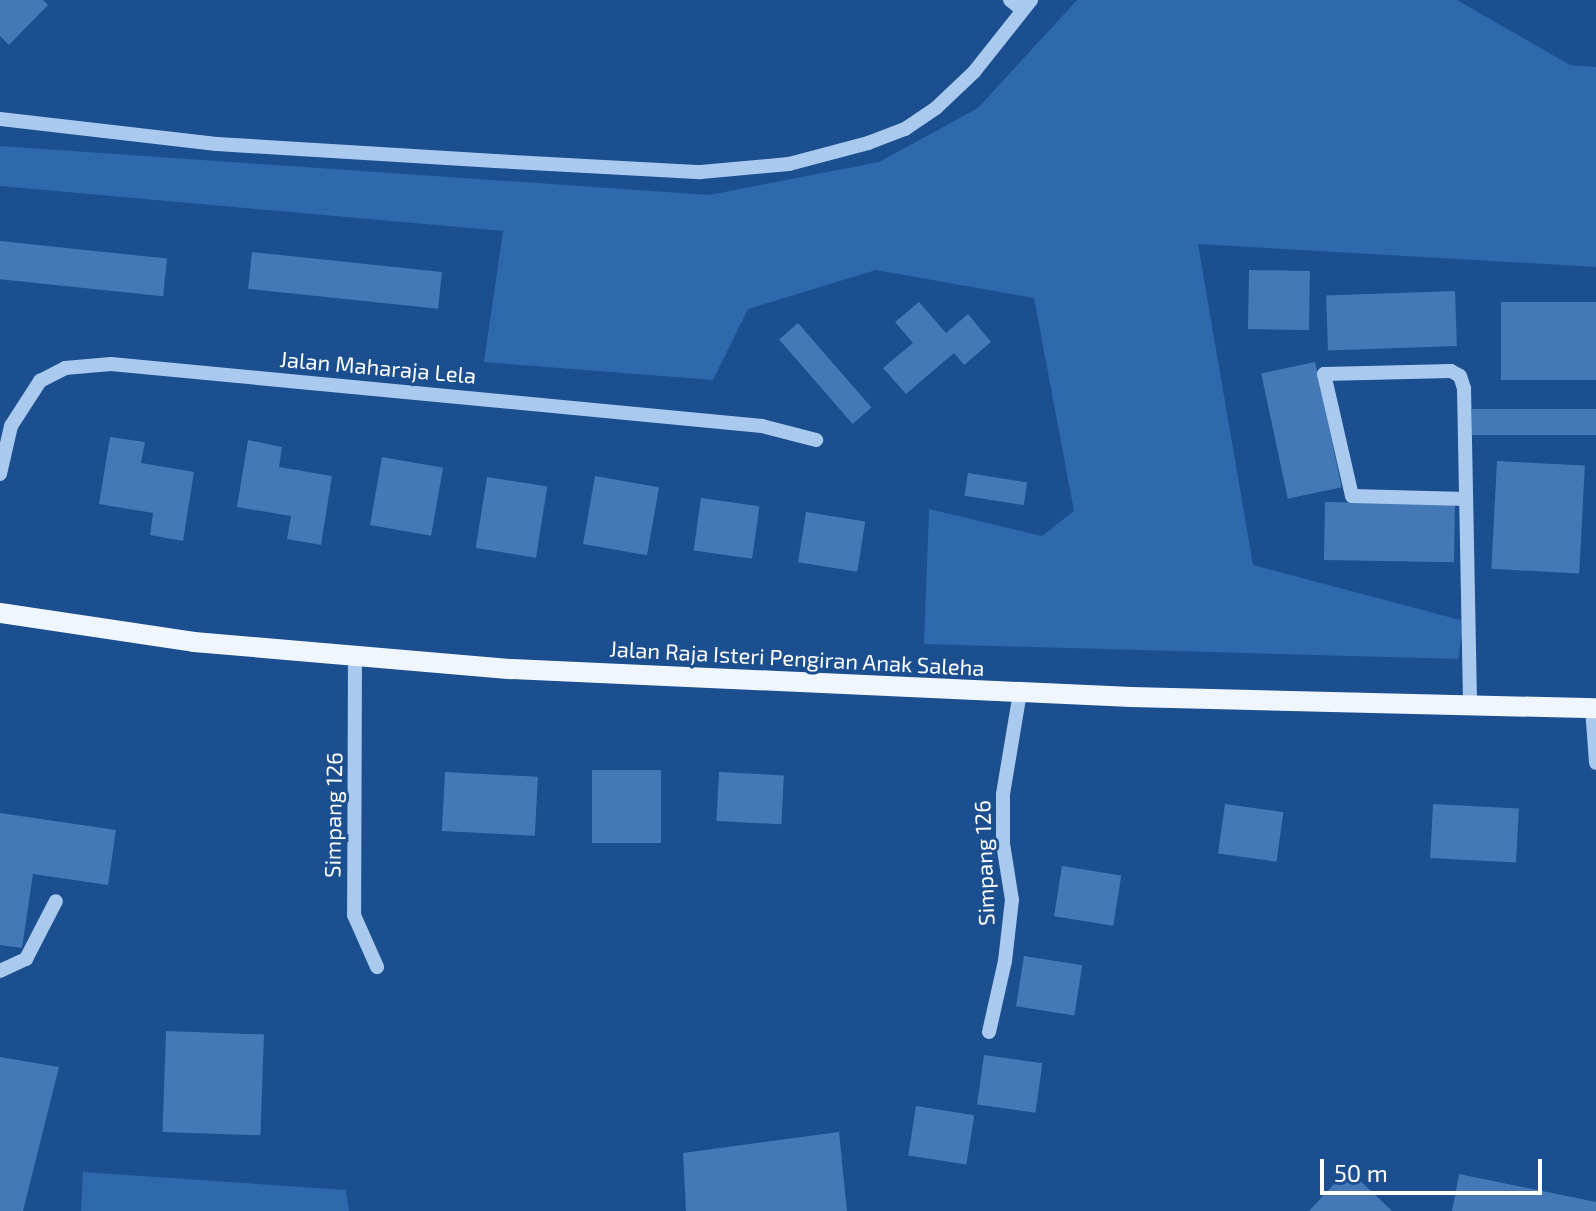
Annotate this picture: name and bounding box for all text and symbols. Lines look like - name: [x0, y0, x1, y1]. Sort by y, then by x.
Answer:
- street label: Jalan Maharaja Lela: [279, 345, 477, 389]
- street label: Jalan Raja Isteri Pengiran Anak Saleha: [608, 635, 986, 681]
- street label: Simpang 126: [319, 752, 347, 878]
- street label: Simpang 126: [969, 800, 999, 926]
- scale bar: [1324, 1143, 1546, 1193]
- text: 50 m: [1334, 1158, 1388, 1187]

